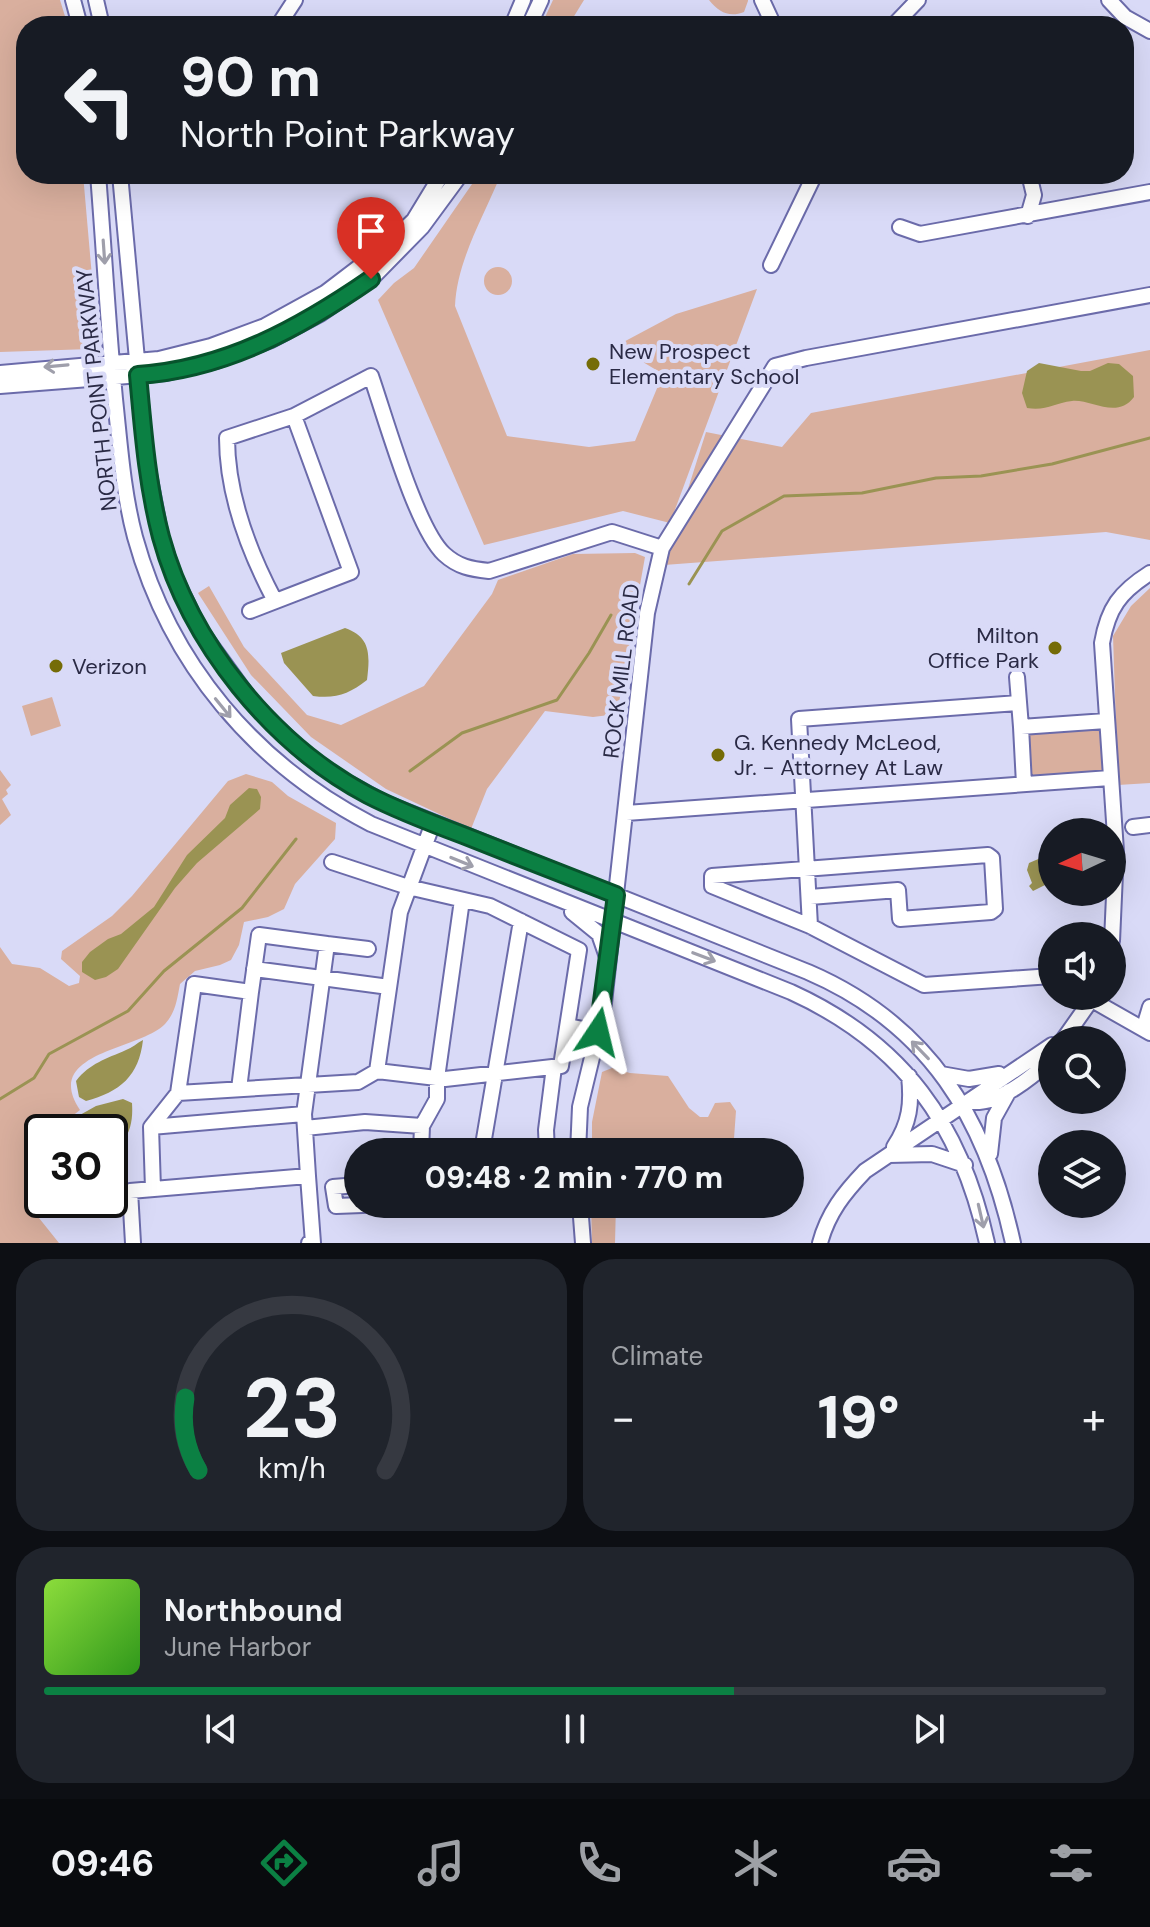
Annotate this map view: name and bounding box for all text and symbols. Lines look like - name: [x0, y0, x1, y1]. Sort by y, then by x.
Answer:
- text: 90 m: [180, 40, 321, 113]
- icon: left: [48, 48, 152, 152]
- text: North Point Parkway: [180, 111, 515, 158]
- pin: [337, 197, 405, 279]
- icon: arrive: [349, 209, 393, 253]
- one-way arrow: [97, 238, 112, 265]
- street label: NORTH POINT PARKWAY: [69, 267, 124, 513]
- place label: New Prospect Elementary School: [609, 337, 799, 391]
- marker: New Prospect Elementary School: [584, 355, 602, 373]
- one-way arrow: [43, 359, 70, 374]
- street label: ROCK MILL ROAD: [596, 582, 647, 760]
- place label: Milton Office Park: [928, 621, 1039, 675]
- marker: Milton Office Park: [1046, 639, 1064, 657]
- place label: Verizon: [72, 652, 147, 681]
- marker: Verizon: [47, 657, 65, 675]
- one-way arrow: [215, 697, 232, 718]
- place label: G. Kennedy McLeod, Jr. - Attorney At Law: [734, 728, 943, 782]
- marker: G. Kennedy McLeod, Jr. - Attorney At Law: [709, 746, 727, 764]
- north arrow: [1038, 818, 1126, 906]
- map controls: [1038, 818, 1126, 1218]
- one-way arrow: [449, 856, 474, 870]
- button: sound: [1038, 922, 1126, 1010]
- one-way arrow: [691, 951, 716, 965]
- position arrow: [556, 990, 640, 1074]
- button: search: [1038, 1026, 1126, 1114]
- one-way arrow: [910, 1040, 929, 1060]
- speed limit sign: 30: [24, 1114, 128, 1218]
- button: layers: [1038, 1130, 1126, 1218]
- text: 09:48 · 2 min · 770 m: [425, 1158, 723, 1197]
- one-way arrow: [974, 1203, 989, 1229]
- text: Climate: [611, 1339, 703, 1373]
- text: 23: [242, 1354, 341, 1463]
- text: 19°: [817, 1378, 900, 1457]
- text: −: [611, 1389, 635, 1447]
- text: +: [1082, 1389, 1106, 1447]
- text: km/h: [258, 1450, 325, 1487]
- text: Northbound: [164, 1591, 343, 1630]
- text: June Harbor: [164, 1630, 311, 1664]
- icon: previous: [199, 1707, 243, 1751]
- icon: pause: [553, 1707, 597, 1751]
- icon: next: [907, 1707, 951, 1751]
- icon: directions: [256, 1835, 312, 1891]
- icon: music: [413, 1835, 469, 1891]
- icon: phone: [571, 1835, 627, 1891]
- icon: climate: [728, 1835, 784, 1891]
- icon: car: [886, 1835, 942, 1891]
- icon: filters: [1043, 1835, 1099, 1891]
- text: 09:46: [51, 1840, 154, 1887]

